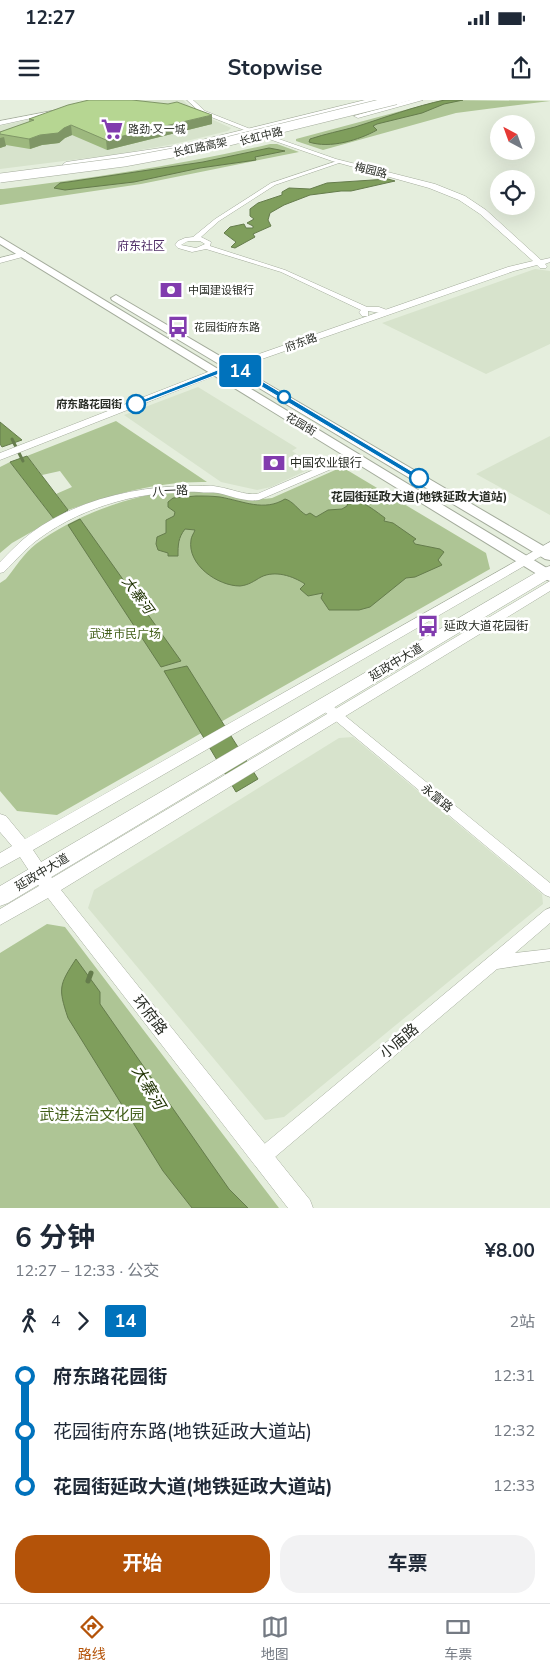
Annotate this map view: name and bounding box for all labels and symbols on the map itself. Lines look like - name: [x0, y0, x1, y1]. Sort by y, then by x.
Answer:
- north arrow: [490, 115, 535, 160]
- supermarket icon: 路劲·又一城: [99, 116, 125, 142]
- place label: 路劲·又一城: [128, 122, 186, 137]
- street label: 长虹中路: [238, 124, 284, 149]
- street label: 长虹路高架: [172, 134, 229, 161]
- street label: 梅园路: [353, 159, 389, 182]
- district label: 府东社区: [117, 238, 165, 254]
- bank icon: 中国建设银行: [158, 277, 184, 303]
- place label: 中国建设银行: [188, 283, 254, 298]
- bus stop icon: 花园街府东路: [165, 314, 191, 340]
- place label: 花园街府东路: [194, 320, 260, 335]
- street label: 府东路: [283, 330, 319, 355]
- line badge: 14: [218, 355, 262, 387]
- unlabelled marker: [277, 390, 291, 404]
- marker: 府东路花园街: [126, 394, 146, 414]
- place label: 府东路花园街: [56, 397, 122, 412]
- street label: 花园街: [283, 410, 319, 439]
- bank icon: 中国农业银行: [261, 450, 287, 476]
- place label: 中国农业银行: [290, 455, 362, 471]
- marker: 花园街延政大道(地铁延政大道站): [409, 468, 429, 488]
- street label: 八一路: [152, 482, 188, 500]
- place label: 花园街延政大道(地铁延政大道站): [331, 489, 507, 505]
- water label: 大寨河: [118, 573, 159, 620]
- bus stop icon: 延政大道花园街: [415, 613, 441, 639]
- place label: 延政大道花园街: [444, 618, 528, 634]
- park label: 武进市民广场: [89, 626, 161, 642]
- street label: 延政中大道: [366, 640, 426, 684]
- street label: 永富路: [418, 780, 456, 816]
- street label: 延政中大道: [12, 850, 72, 894]
- street label: 环府路: [128, 991, 172, 1039]
- street label: 小庙路: [375, 1019, 423, 1063]
- water label: 大寨河: [126, 1061, 171, 1116]
- park label: 武进法治文化园: [39, 1105, 145, 1125]

